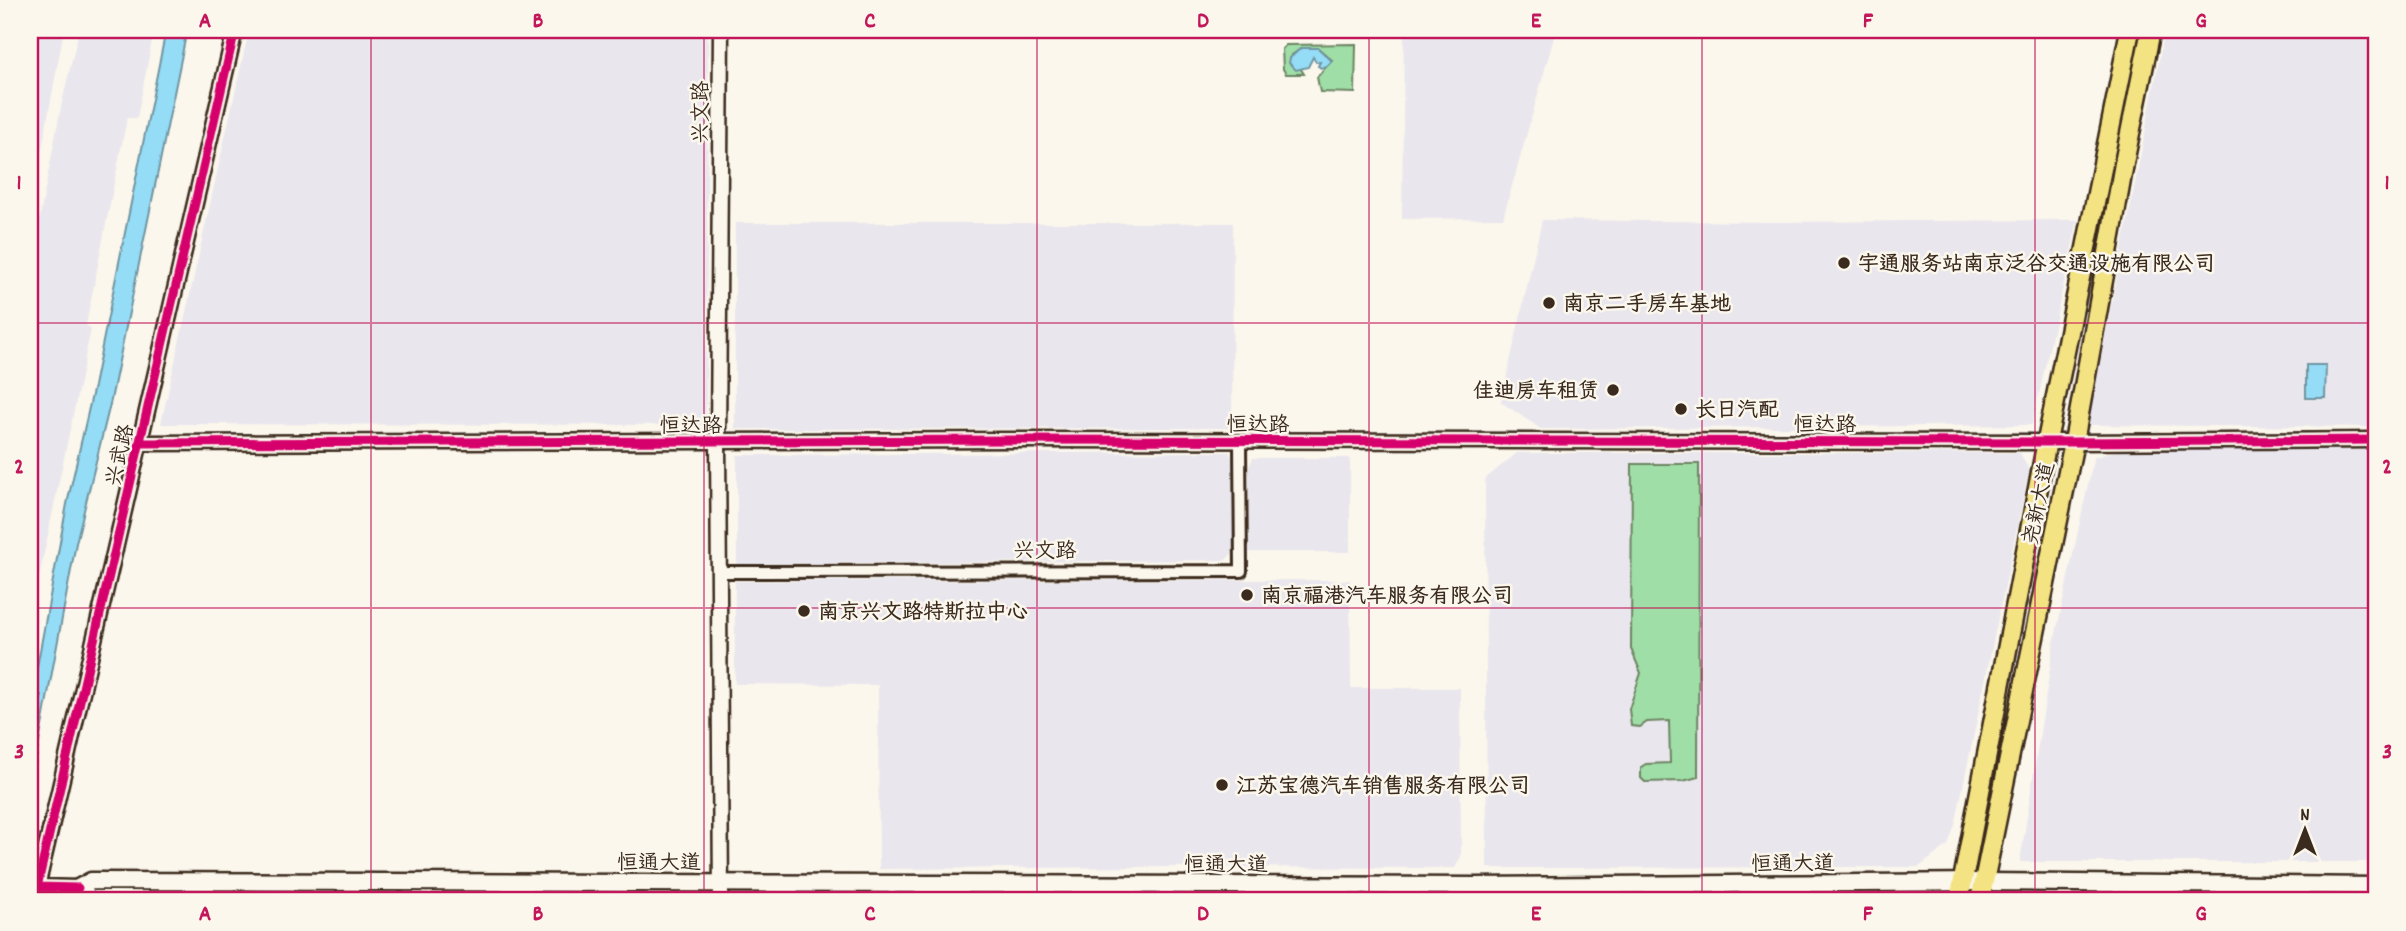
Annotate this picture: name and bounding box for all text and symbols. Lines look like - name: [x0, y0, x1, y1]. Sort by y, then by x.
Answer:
- text: A: [199, 6, 211, 39]
- text: B: [533, 6, 544, 39]
- text: C: [864, 6, 876, 39]
- text: D: [1197, 6, 1209, 39]
- text: E: [1531, 6, 1542, 39]
- text: F: [1863, 6, 1874, 39]
- text: G: [2195, 6, 2207, 39]
- street label: 兴文路: [688, 81, 718, 144]
- text: 1: [16, 168, 22, 201]
- text: 1: [2384, 168, 2390, 201]
- place label: 宇通服务站南京泛谷交通设施有限公司: [1858, 251, 2215, 281]
- marker: 宇通服务站南京泛谷交通设施有限公司: [1836, 255, 1852, 271]
- place label: 南京二手房车基地: [1563, 291, 1731, 321]
- marker: 南京二手房车基地: [1541, 295, 1557, 311]
- place label: 佳迪房车租赁: [1473, 378, 1599, 408]
- marker: 佳迪房车租赁: [1605, 382, 1621, 398]
- place label: 长日汽配: [1695, 397, 1779, 427]
- marker: 长日汽配: [1673, 401, 1689, 417]
- street label: 恒达路: [1227, 412, 1290, 442]
- street label: 恒达路: [1794, 412, 1857, 442]
- street label: 恒达路: [660, 413, 723, 443]
- street label: 兴武路: [100, 422, 144, 490]
- text: 2: [14, 452, 24, 485]
- text: 2: [2382, 452, 2392, 485]
- street label: 尧新大道: [2018, 459, 2064, 548]
- street label: 兴文路: [1014, 538, 1077, 568]
- place label: 南京福港汽车服务有限公司: [1261, 583, 1513, 613]
- marker: 南京福港汽车服务有限公司: [1239, 587, 1255, 603]
- place label: 南京兴文路特斯拉中心: [818, 599, 1028, 629]
- marker: 南京兴文路特斯拉中心: [796, 603, 812, 619]
- text: 3: [14, 737, 24, 770]
- text: 3: [2382, 737, 2392, 770]
- place label: 江苏宝德汽车销售服务有限公司: [1236, 773, 1530, 803]
- marker: 江苏宝德汽车销售服务有限公司: [1214, 777, 1230, 793]
- north arrow: [2270, 794, 2340, 864]
- text: N: [2300, 803, 2310, 830]
- street label: 恒通大道: [617, 850, 701, 880]
- street label: 恒通大道: [1751, 850, 1835, 882]
- street label: 恒通大道: [1184, 852, 1268, 882]
- text: A: [199, 899, 211, 931]
- text: B: [533, 899, 544, 931]
- text: C: [864, 899, 876, 931]
- text: D: [1197, 899, 1209, 931]
- text: E: [1531, 899, 1542, 931]
- text: F: [1863, 899, 1874, 931]
- text: G: [2195, 899, 2207, 931]

